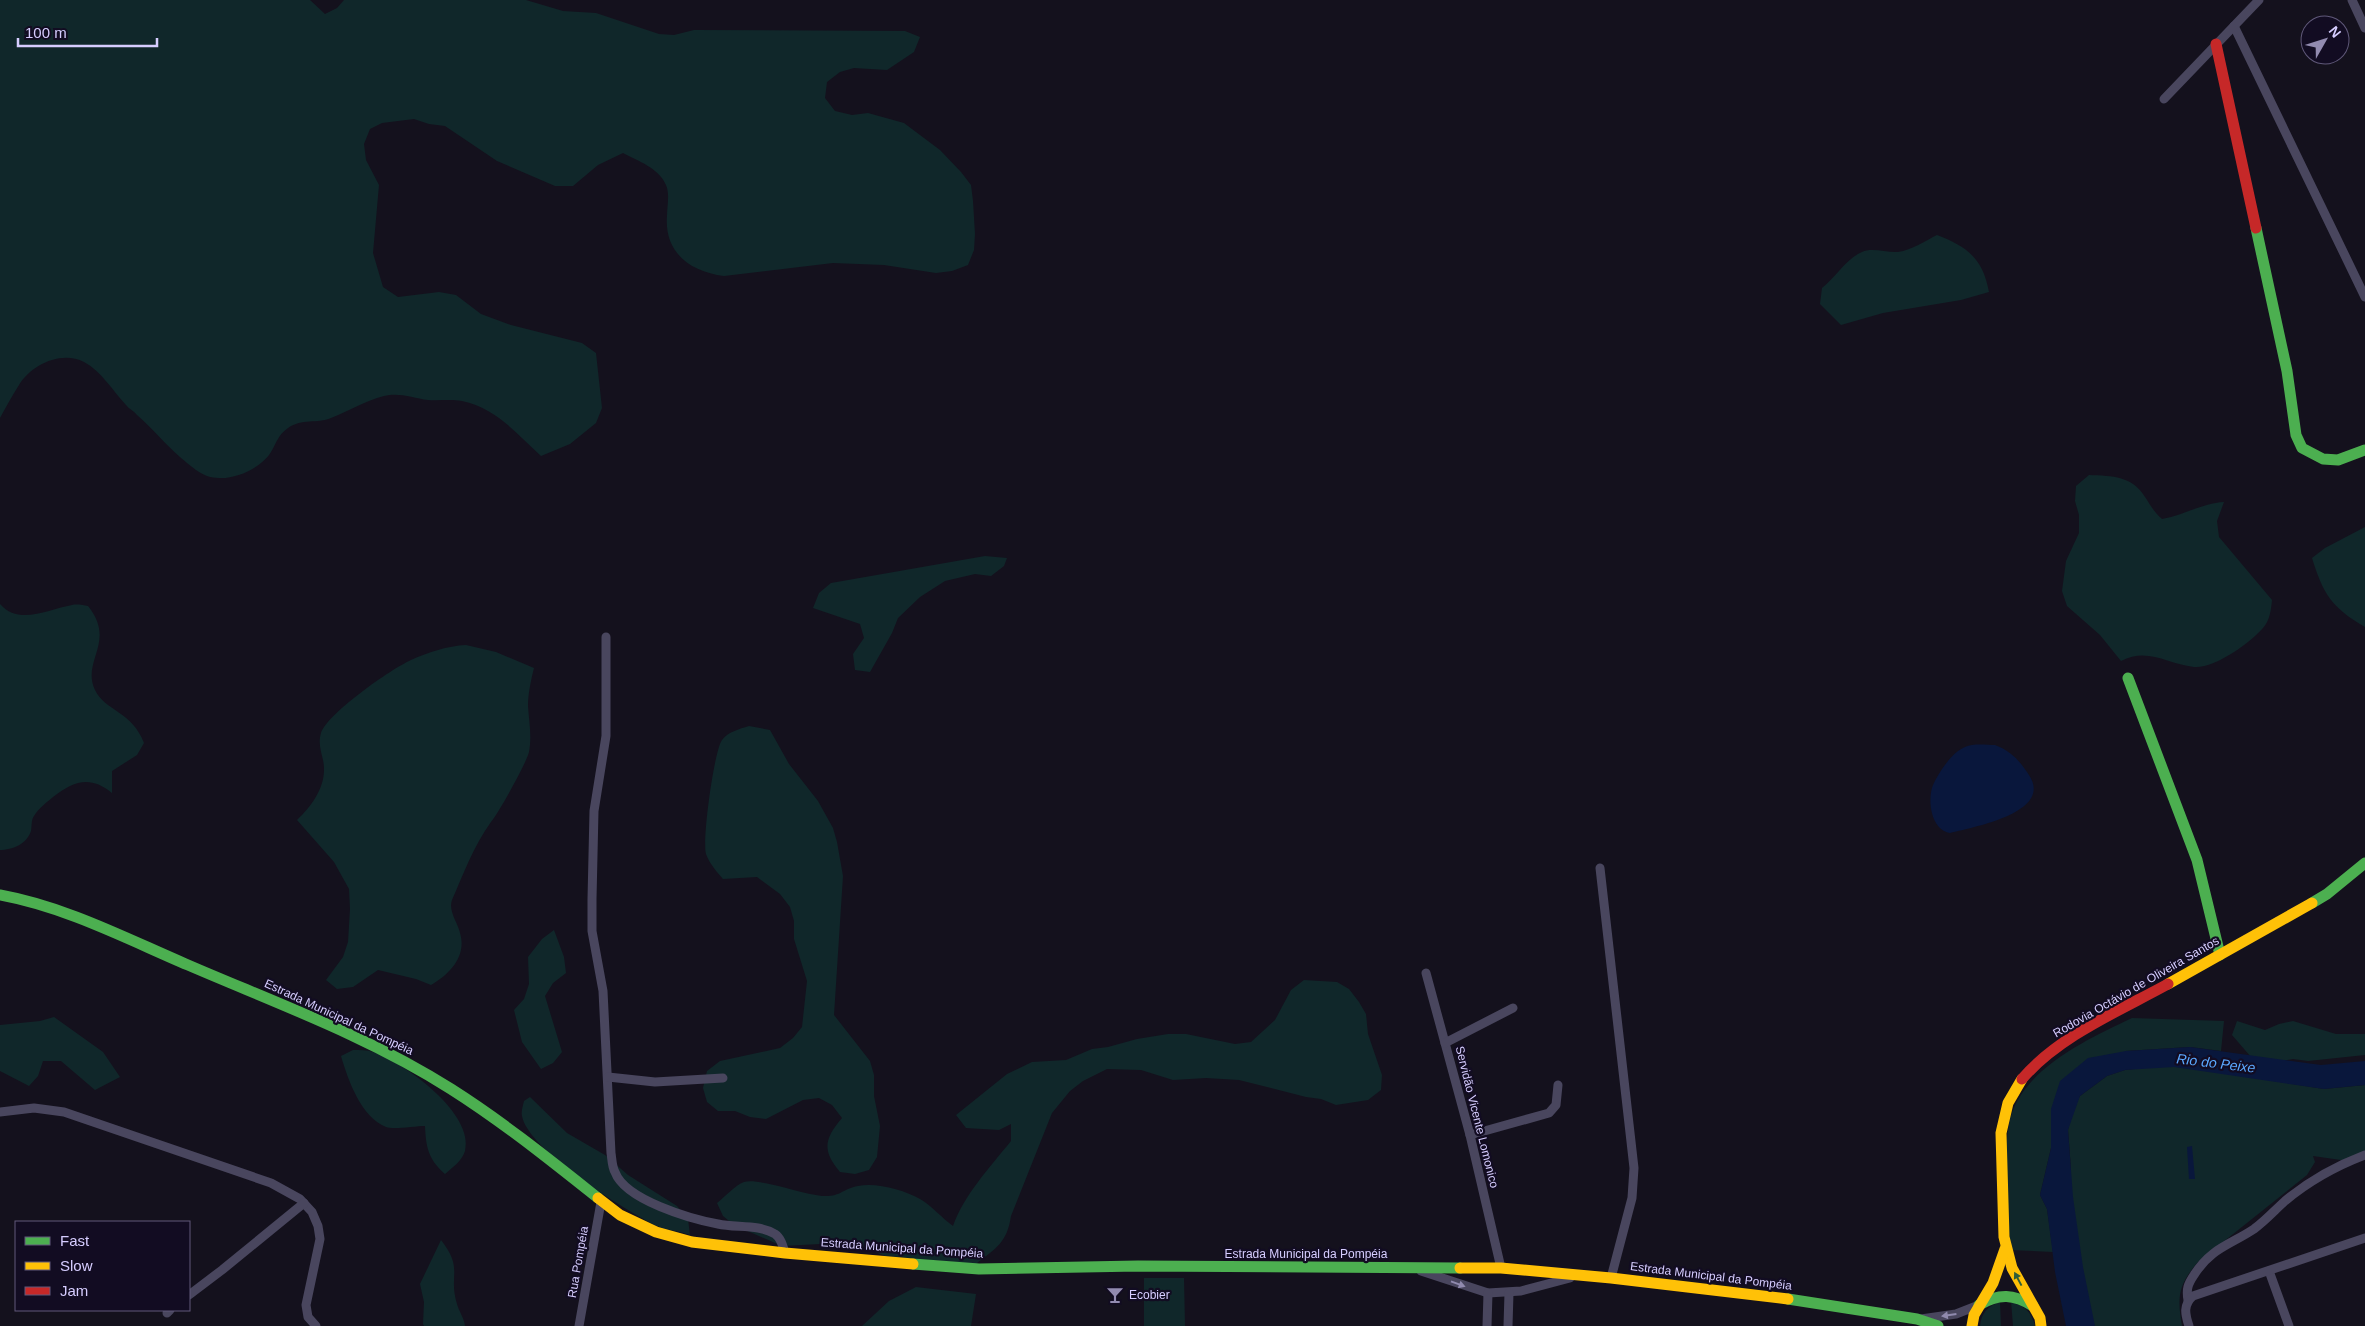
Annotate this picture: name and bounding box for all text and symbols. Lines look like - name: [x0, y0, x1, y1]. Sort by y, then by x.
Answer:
- scale bar: [18, 15, 156, 47]
- north arrow: [2300, 15, 2350, 65]
- text: N: [2326, 23, 2345, 41]
- text: 100 m: [25, 24, 67, 41]
- street label: Rodovia Octávio de Oliveira Santos: [2050, 934, 2222, 1040]
- street label: Estrada Municipal da Pompéia: [262, 976, 416, 1058]
- street label: Servidão Vicente Lomonico: [1453, 1045, 1502, 1190]
- water label: Rio do Peixe: [2176, 1050, 2257, 1076]
- legend: [15, 1221, 190, 1311]
- street label: Rua Pompéia: [565, 1225, 591, 1299]
- text: Fast: [60, 1232, 90, 1249]
- street label: Estrada Municipal da Pompéia: [820, 1235, 984, 1261]
- street label: Estrada Municipal da Pompéia: [1225, 1247, 1388, 1261]
- text: Slow: [60, 1257, 93, 1274]
- street label: Estrada Municipal da Pompéia: [1629, 1259, 1793, 1293]
- one-way arrow: [2014, 1272, 2022, 1286]
- one-way arrow: [1450, 1281, 1465, 1289]
- text: Jam: [60, 1282, 88, 1299]
- bar icon: Ecobier: [1105, 1285, 1125, 1305]
- place label: Ecobier: [1129, 1288, 1170, 1302]
- one-way arrow: [1940, 1311, 1956, 1319]

